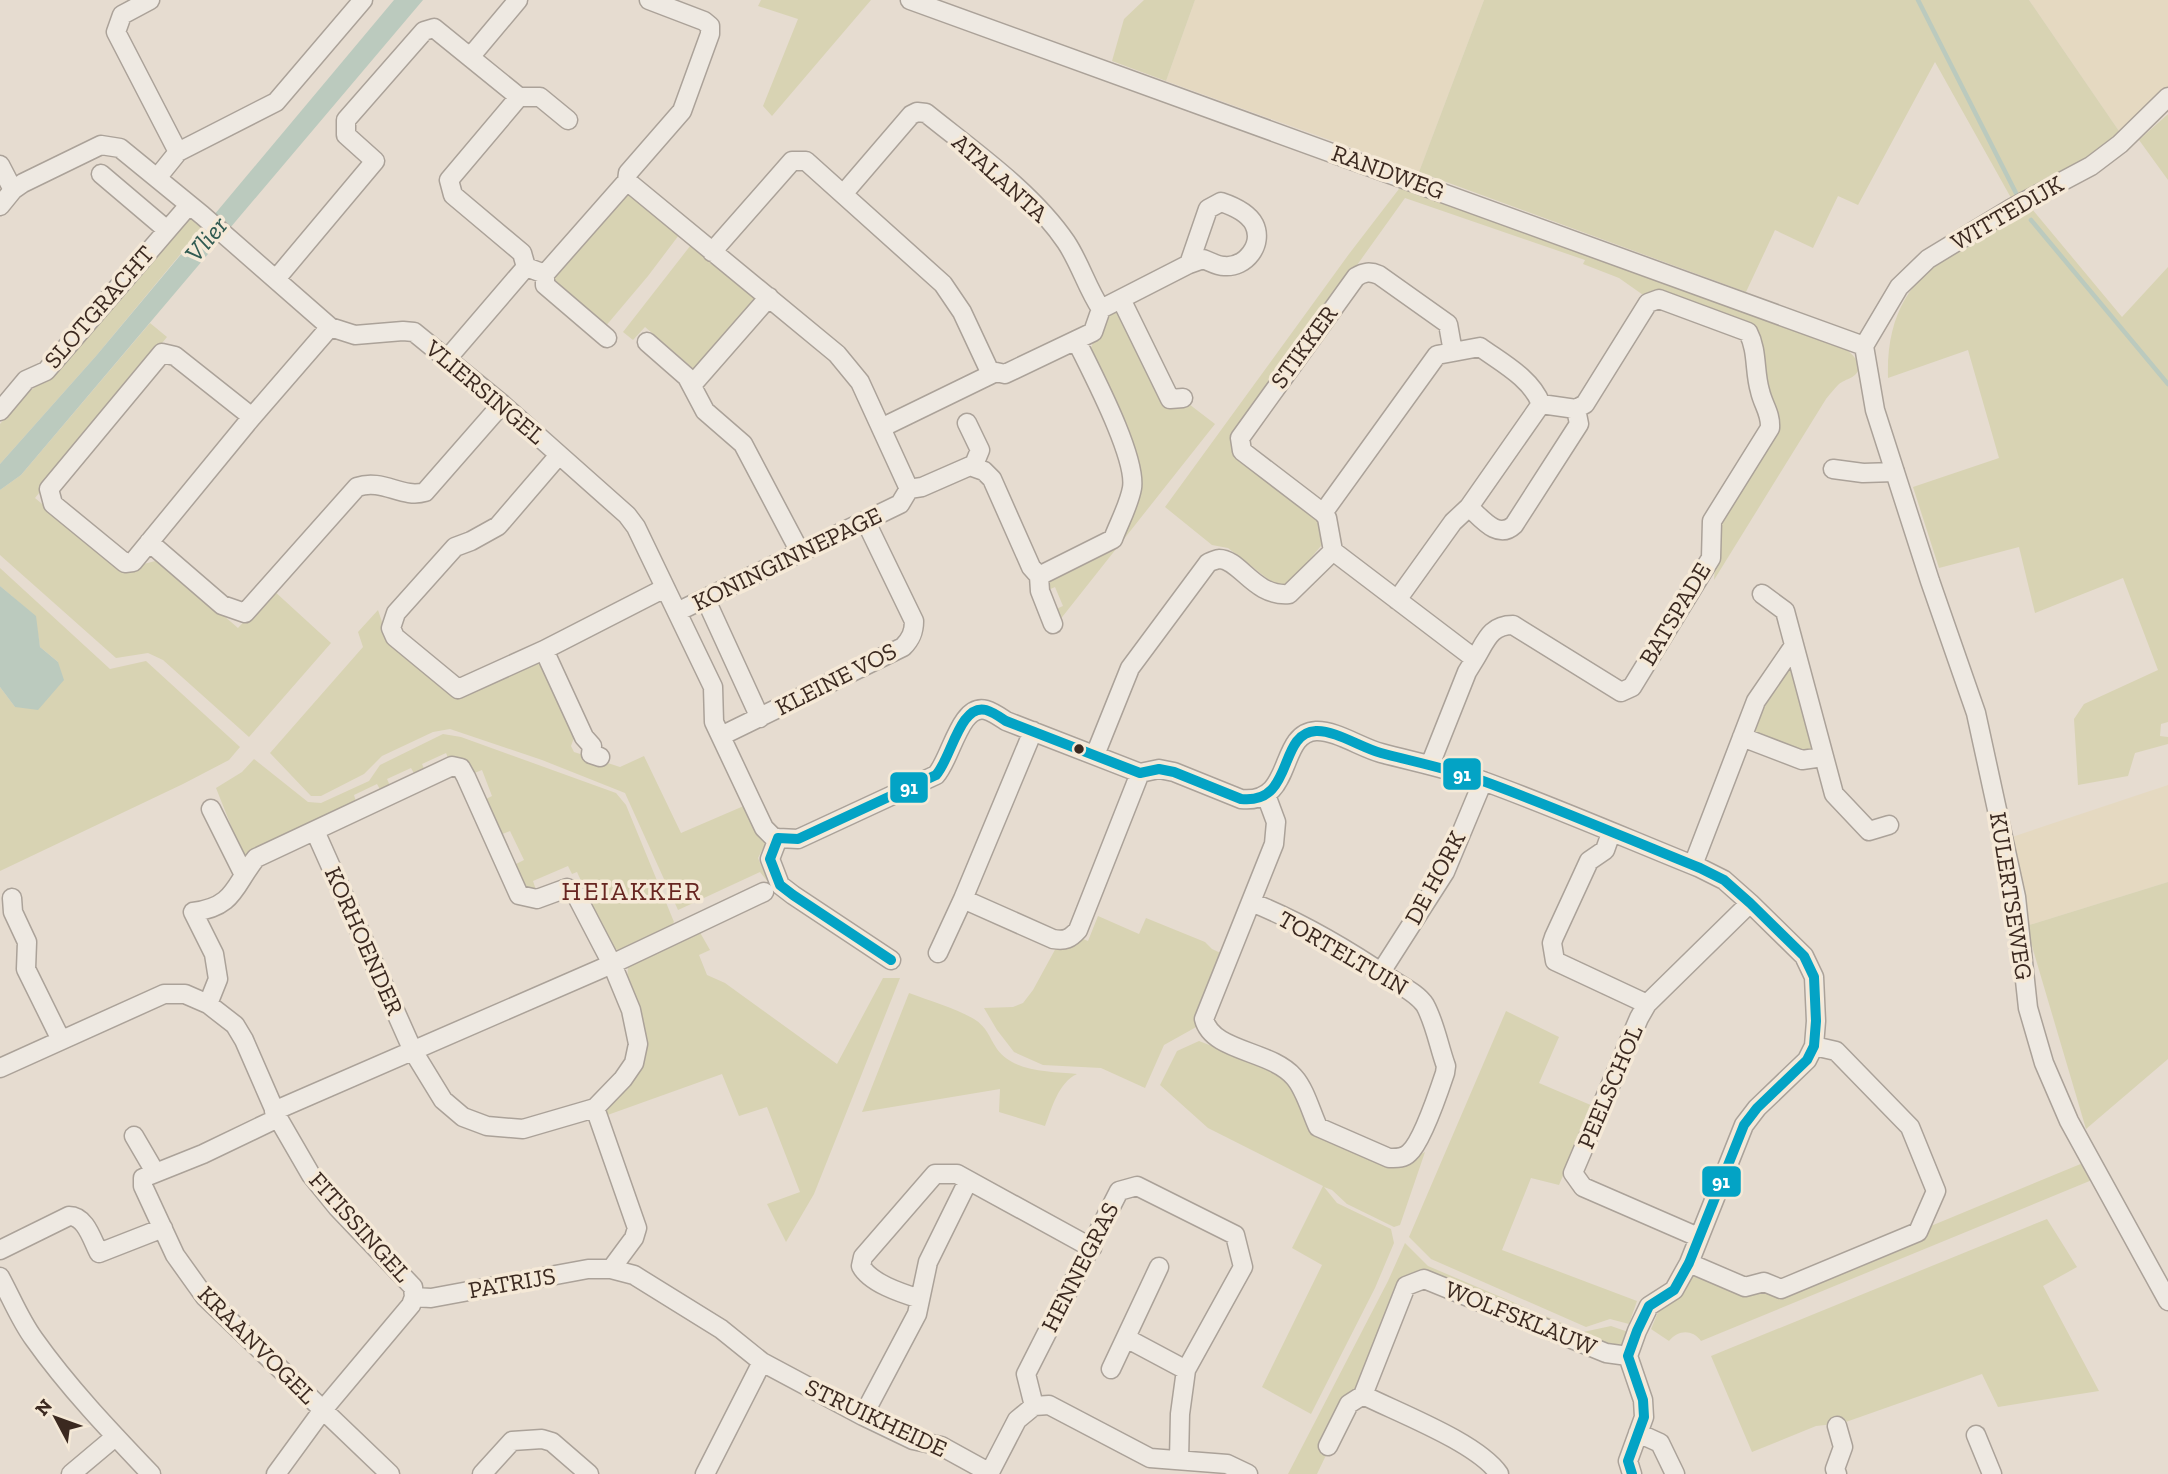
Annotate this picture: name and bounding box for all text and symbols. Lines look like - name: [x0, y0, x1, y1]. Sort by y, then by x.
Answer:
- street label: ATALANTA: [946, 127, 1055, 228]
- street label: RANDWEG: [1328, 138, 1448, 205]
- street label: WITTEDIJK: [1945, 169, 2069, 256]
- water label: Vlier: [178, 210, 234, 268]
- street label: SLOTGRACHT: [38, 239, 160, 374]
- street label: STIKKER: [1264, 300, 1343, 394]
- street label: VLIERSINGEL: [419, 333, 551, 450]
- street label: KONINGINNEPAGE: [688, 500, 886, 617]
- street label: BATSPADE: [1633, 557, 1717, 670]
- street label: KLEINE VOS: [770, 636, 901, 721]
- unlabelled marker: [1072, 742, 1086, 756]
- line badge: 91: [1442, 757, 1482, 791]
- text: 91: [1453, 763, 1471, 786]
- line badge: 91: [889, 771, 929, 804]
- text: 91: [900, 776, 918, 799]
- street label: KULERTSEWEG: [1984, 810, 2039, 982]
- street label: DE HORK: [1398, 826, 1471, 929]
- street label: KORHOENDER: [319, 862, 410, 1020]
- district label: HEIAKKER: [562, 875, 702, 907]
- street label: TORTELTUIN: [1273, 904, 1413, 1001]
- street label: PEELSCHOL: [1571, 1021, 1649, 1153]
- line badge: 91: [1701, 1165, 1742, 1198]
- street label: FITISSINGEL: [303, 1166, 417, 1288]
- text: 91: [1712, 1170, 1730, 1193]
- street label: HENNEGRAS: [1035, 1197, 1125, 1336]
- street label: PATRIJS: [466, 1261, 558, 1304]
- street label: WOLFSKLAUW: [1441, 1274, 1602, 1361]
- street label: KRAANVOGEL: [192, 1280, 322, 1410]
- street label: STRUIKHEIDE: [801, 1372, 952, 1463]
- north arrow: [21, 1383, 91, 1453]
- text: N: [30, 1394, 57, 1420]

